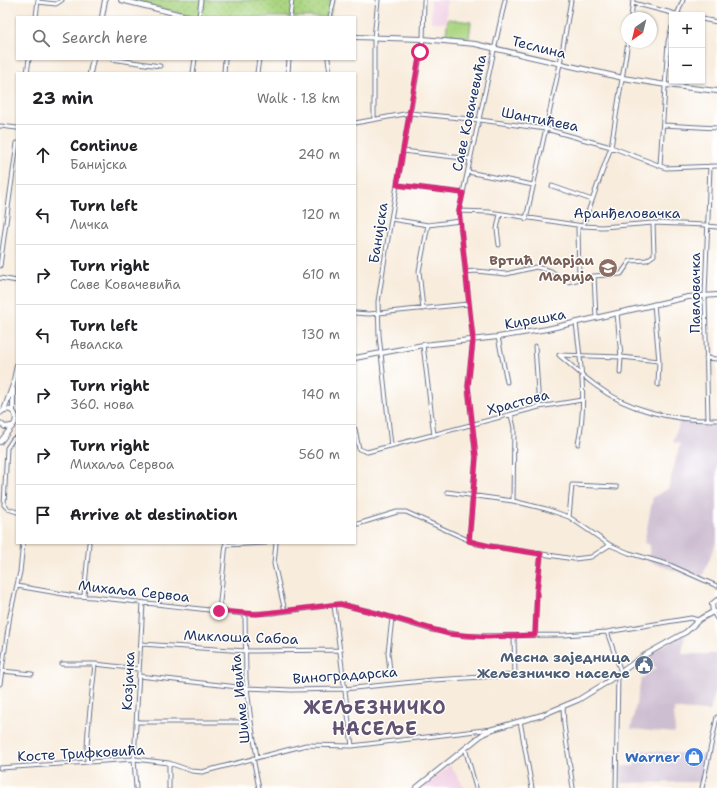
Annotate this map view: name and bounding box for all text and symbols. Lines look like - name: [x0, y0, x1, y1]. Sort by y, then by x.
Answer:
- north arrow: [621, 12, 657, 48]
- map controls: [669, 12, 705, 84]
- button: +: [669, 12, 705, 48]
- search box: [16, 16, 356, 60]
- icon: search: [30, 27, 52, 49]
- text: Search here: [62, 28, 148, 48]
- street label: Теслина: [510, 32, 568, 63]
- route start: [411, 43, 429, 61]
- button: −: [669, 48, 705, 84]
- street label: Саве Ковачевића: [448, 53, 490, 173]
- text: 23 min: [32, 87, 93, 109]
- text: Walk · 1.8 km: [257, 90, 340, 107]
- street label: Шантићева: [500, 103, 581, 135]
- text: Continue: [70, 136, 138, 156]
- icon: ahead: [32, 144, 54, 166]
- text: 240 m: [298, 146, 340, 163]
- text: Банијска: [70, 156, 127, 173]
- text: Turn left: [70, 196, 138, 216]
- street label: Банијска: [364, 201, 392, 265]
- icon: left: [32, 204, 54, 226]
- street label: Аранђеловачка: [574, 204, 681, 222]
- text: 120 m: [302, 206, 340, 223]
- text: Личка: [70, 216, 108, 233]
- place label: Вртић Марјаи Марија: [489, 251, 594, 285]
- street label: Павловачка: [686, 252, 704, 333]
- text: Turn right: [70, 256, 150, 276]
- school or university icon: Вртић Марјаи Марија: [597, 257, 619, 279]
- icon: right: [32, 264, 54, 286]
- text: 610 m: [302, 266, 340, 283]
- text: Саве Ковачевића: [70, 276, 181, 293]
- street label: Кирешка: [503, 305, 567, 333]
- text: Turn left: [70, 316, 138, 336]
- icon: left: [32, 324, 54, 346]
- text: 130 m: [302, 326, 340, 343]
- text: Авалска: [70, 336, 123, 353]
- text: Turn right: [70, 376, 150, 396]
- icon: right: [32, 384, 54, 406]
- street label: Храстова: [485, 385, 551, 419]
- text: 140 m: [301, 386, 340, 403]
- text: 360. нова: [70, 396, 134, 413]
- text: Turn right: [70, 436, 150, 456]
- icon: right: [32, 444, 54, 466]
- text: 560 m: [299, 446, 340, 463]
- text: Михаља Сервоа: [70, 456, 174, 473]
- icon: arrive: [32, 504, 54, 526]
- text: Arrive at destination: [70, 505, 238, 525]
- street label: Михаља Сервоа: [77, 576, 191, 606]
- route end: [210, 602, 228, 620]
- street label: Миклоша Сабоа: [183, 626, 299, 648]
- place label: Месна заједница Жељезничко насеље: [477, 648, 630, 682]
- street label: Козјачка: [117, 651, 139, 711]
- street label: Шиме Ивића: [226, 653, 254, 745]
- public building icon: Месна заједница Жељезничко насеље: [633, 654, 655, 676]
- street label: Виноградарска: [292, 662, 398, 688]
- district label: ЖЕЉЕЗНИЧКО НАСЕЉЕ: [303, 696, 447, 741]
- street label: Косте Трифковића: [17, 741, 146, 765]
- shop icon: Warner: [683, 746, 705, 768]
- place label: Warner: [625, 748, 680, 766]

